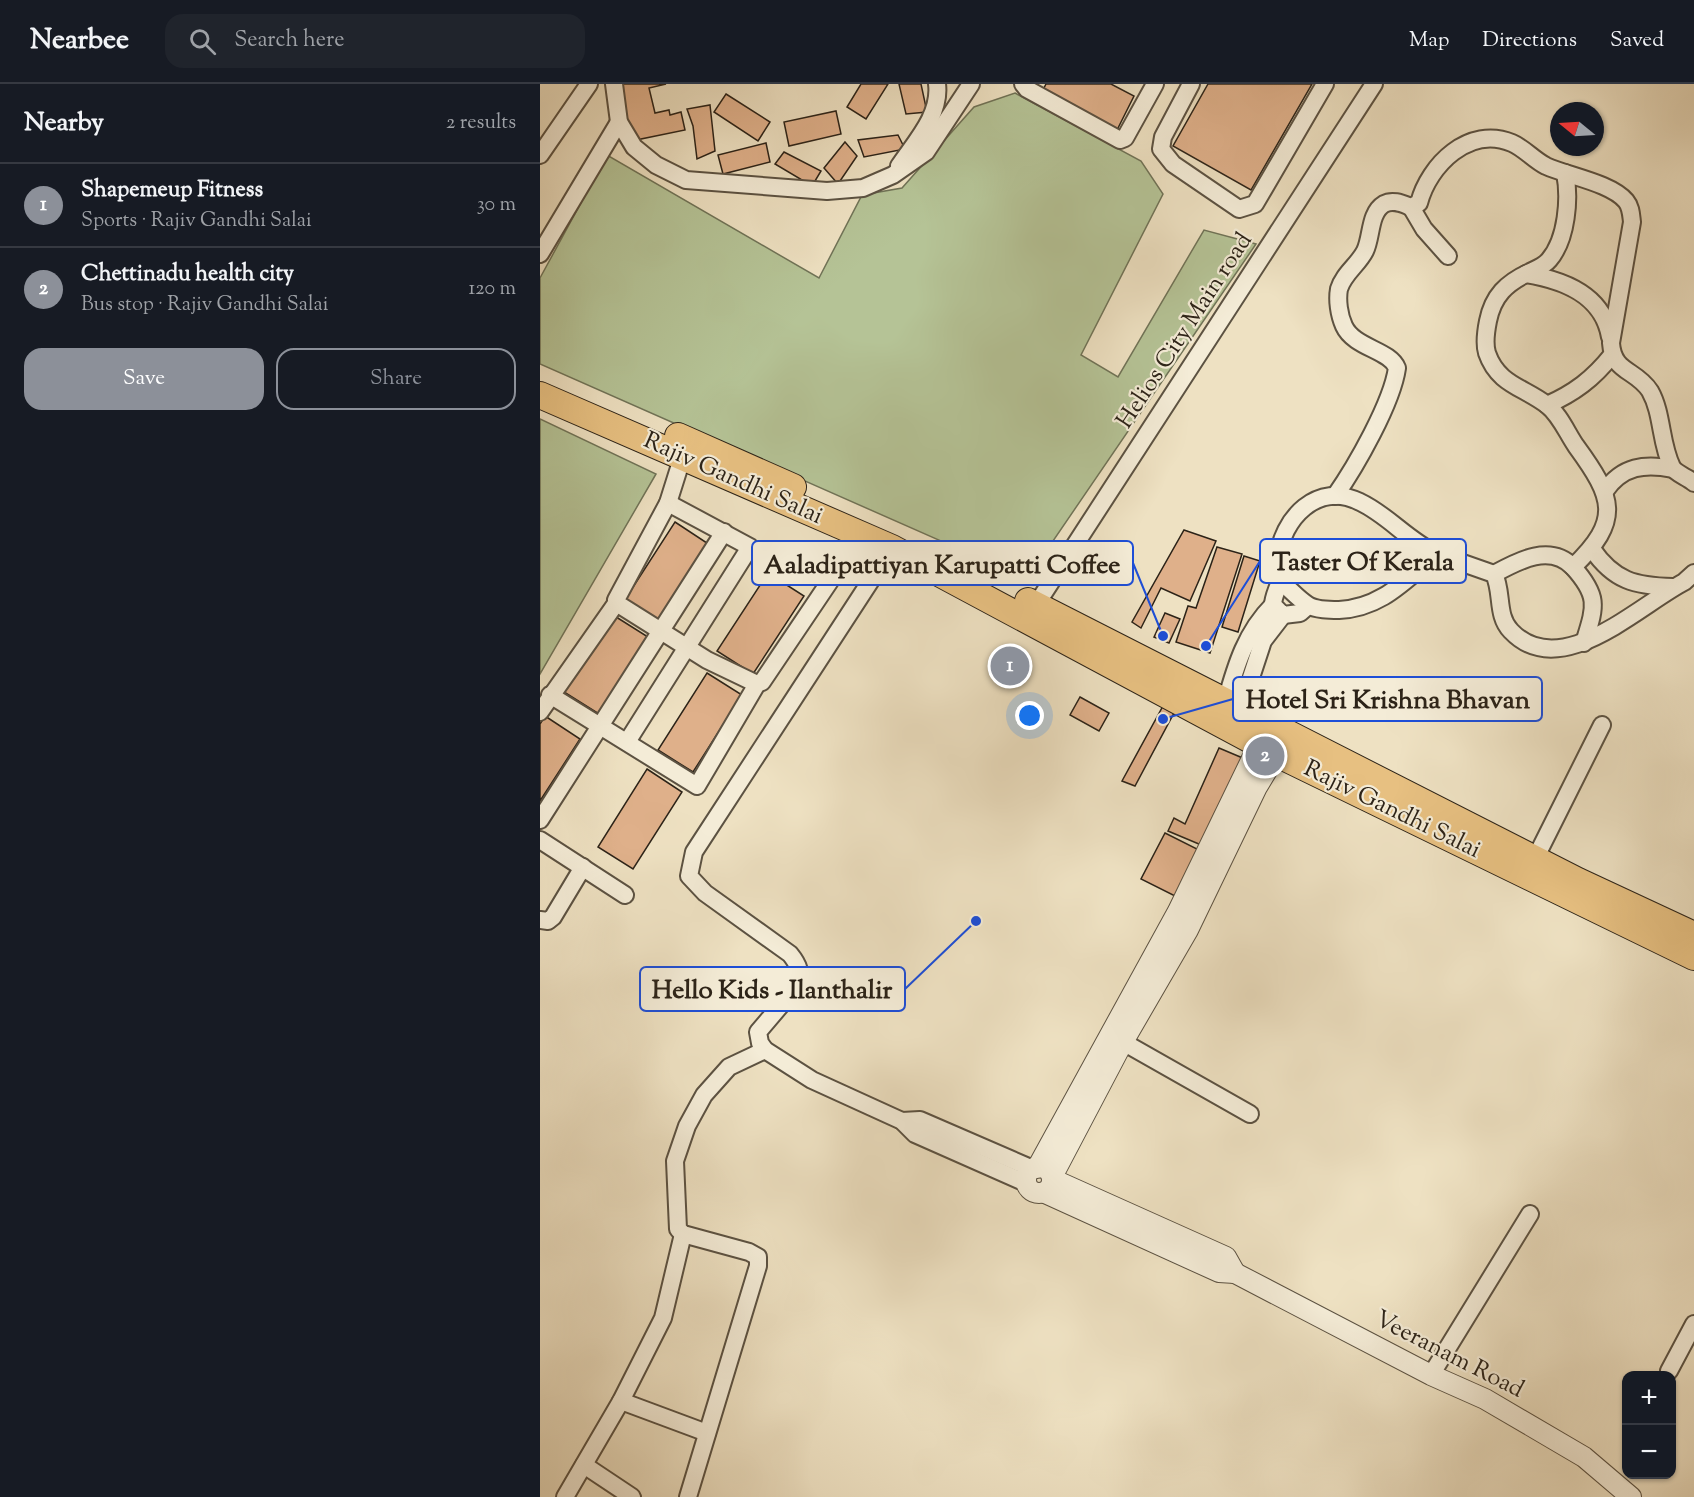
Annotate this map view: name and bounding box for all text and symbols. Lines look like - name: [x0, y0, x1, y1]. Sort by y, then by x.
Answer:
- search box: [165, 14, 585, 68]
- text: Nearbee: [30, 21, 129, 61]
- icon: search: [186, 25, 219, 58]
- text: Search here: [234, 25, 345, 57]
- text: Map: [1409, 26, 1449, 56]
- text: Directions: [1482, 26, 1577, 56]
- text: Saved: [1610, 26, 1664, 56]
- north arrow: [1550, 102, 1604, 156]
- text: Nearby: [24, 105, 104, 142]
- text: 2 results: [446, 109, 516, 138]
- text: Shapemeup Fitness: [81, 175, 263, 207]
- text: 1: [40, 191, 47, 220]
- text: 30 m: [477, 191, 516, 220]
- text: Sports · Rajiv Gandhi Salai: [81, 207, 312, 236]
- street label: Helios City Main road: [1109, 226, 1262, 436]
- text: Chettinadu health city: [81, 259, 294, 291]
- text: 2: [39, 275, 48, 304]
- text: 120 m: [468, 275, 516, 304]
- text: Bus stop · Rajiv Gandhi Salai: [81, 291, 328, 320]
- button: Save: [24, 348, 264, 410]
- button: Share: [276, 348, 516, 410]
- street label: Rajiv Gandhi Salai: [638, 424, 828, 534]
- callout: Taster Of Kerala: [1260, 539, 1466, 583]
- callout: Aaladipattiyan Karupatti Coffee: [752, 541, 1133, 585]
- text: Taster Of Kerala: [1272, 545, 1454, 582]
- text: Aaladipattiyan Karupatti Coffee: [764, 548, 1120, 585]
- pin: 1: [990, 644, 1030, 688]
- callout: Hotel Sri Krishna Bhavan: [1233, 677, 1542, 721]
- text: Hotel Sri Krishna Bhavan: [1246, 683, 1531, 720]
- your location: [1015, 701, 1044, 730]
- pin: 2: [1246, 734, 1284, 778]
- street label: Rajiv Gandhi Salai: [1298, 752, 1486, 868]
- callout: Hello Kids - Ilanthalir: [640, 967, 905, 1011]
- text: Hello Kids - Ilanthalir: [652, 973, 893, 1010]
- street label: Veeranam Road: [1368, 1303, 1530, 1407]
- map controls: [1622, 1371, 1676, 1479]
- button: +: [1622, 1371, 1676, 1425]
- button: −: [1622, 1425, 1676, 1479]

